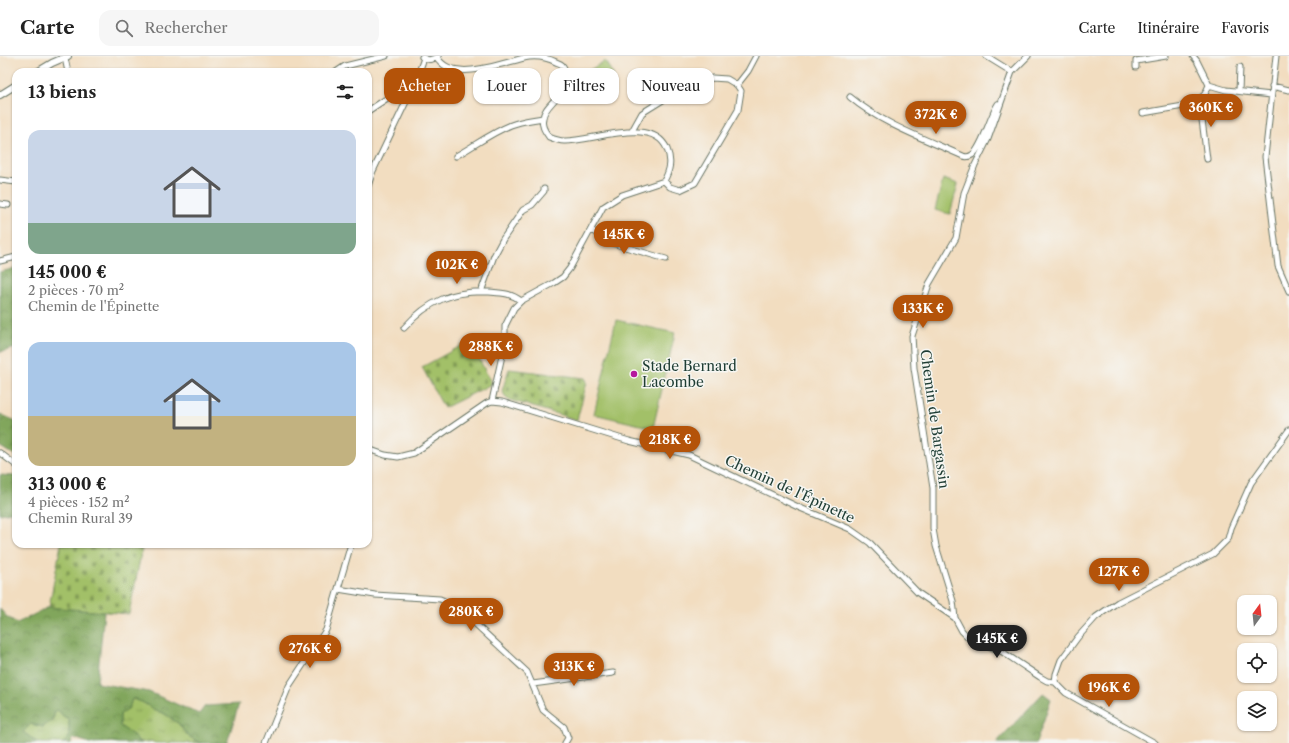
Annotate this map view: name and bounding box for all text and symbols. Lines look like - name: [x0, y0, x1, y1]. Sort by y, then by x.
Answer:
- search box: [99, 10, 379, 46]
- text: Carte: [20, 16, 75, 39]
- icon: search: [113, 17, 135, 39]
- text: Rechercher: [145, 18, 228, 37]
- text: Carte: [1079, 19, 1115, 37]
- text: Itinéraire: [1137, 19, 1199, 37]
- text: Favoris: [1221, 19, 1269, 37]
- chip: Acheter: [384, 68, 465, 104]
- chip: Louer: [473, 68, 541, 104]
- chip: Filtres: [549, 68, 619, 104]
- chip: Nouveau: [627, 68, 714, 104]
- icon: filters: [334, 81, 356, 103]
- text: 13 biens: [28, 82, 96, 102]
- pin: 360K €: [1178, 94, 1244, 128]
- text: 360K €: [1189, 99, 1234, 115]
- pin: 372K €: [903, 101, 969, 135]
- text: 372K €: [914, 106, 958, 122]
- icon: home: [156, 156, 228, 228]
- pin: 145K €: [591, 221, 657, 255]
- text: 145K €: [603, 226, 645, 242]
- pin: 102K €: [424, 251, 490, 285]
- text: 102K €: [435, 256, 479, 272]
- text: 145 000 €: [28, 262, 107, 282]
- text: 2 pièces · 70 m²: [28, 282, 124, 298]
- pin: 133K €: [890, 295, 956, 329]
- text: Chemin de l'Épinette: [28, 298, 159, 314]
- text: 133K €: [902, 300, 944, 316]
- pin: 288K €: [458, 333, 524, 367]
- text: 288K €: [468, 338, 514, 354]
- street label: Chemin de Bargassin: [916, 348, 954, 490]
- place label: Stade Bernard Lacombe: [642, 357, 737, 391]
- icon: home: [156, 368, 228, 440]
- marker: Stade Bernard Lacombe: [629, 369, 639, 379]
- pin: 218K €: [637, 426, 703, 460]
- text: 218K €: [648, 431, 692, 447]
- street label: Chemin de l'Épinette: [722, 451, 858, 527]
- text: 313 000 €: [28, 474, 107, 494]
- text: 4 pièces · 152 m²: [28, 494, 129, 510]
- text: Chemin Rural 39: [28, 510, 133, 526]
- pin: 127K €: [1086, 558, 1152, 592]
- text: 127K €: [1098, 563, 1140, 579]
- north arrow: [1237, 595, 1277, 635]
- map controls: [1237, 595, 1277, 731]
- pin: 280K €: [438, 598, 504, 632]
- text: 280K €: [448, 603, 494, 619]
- pin: 145K €: [964, 625, 1030, 659]
- text: 145K €: [976, 630, 1018, 646]
- pin: 276K €: [277, 635, 343, 669]
- text: 276K €: [288, 640, 332, 656]
- button: locate: [1237, 643, 1277, 683]
- pin: 313K €: [541, 653, 607, 687]
- text: 313K €: [553, 658, 595, 674]
- pin: 196K €: [1076, 674, 1142, 708]
- text: 196K €: [1088, 679, 1130, 695]
- button: layers: [1237, 691, 1277, 731]

